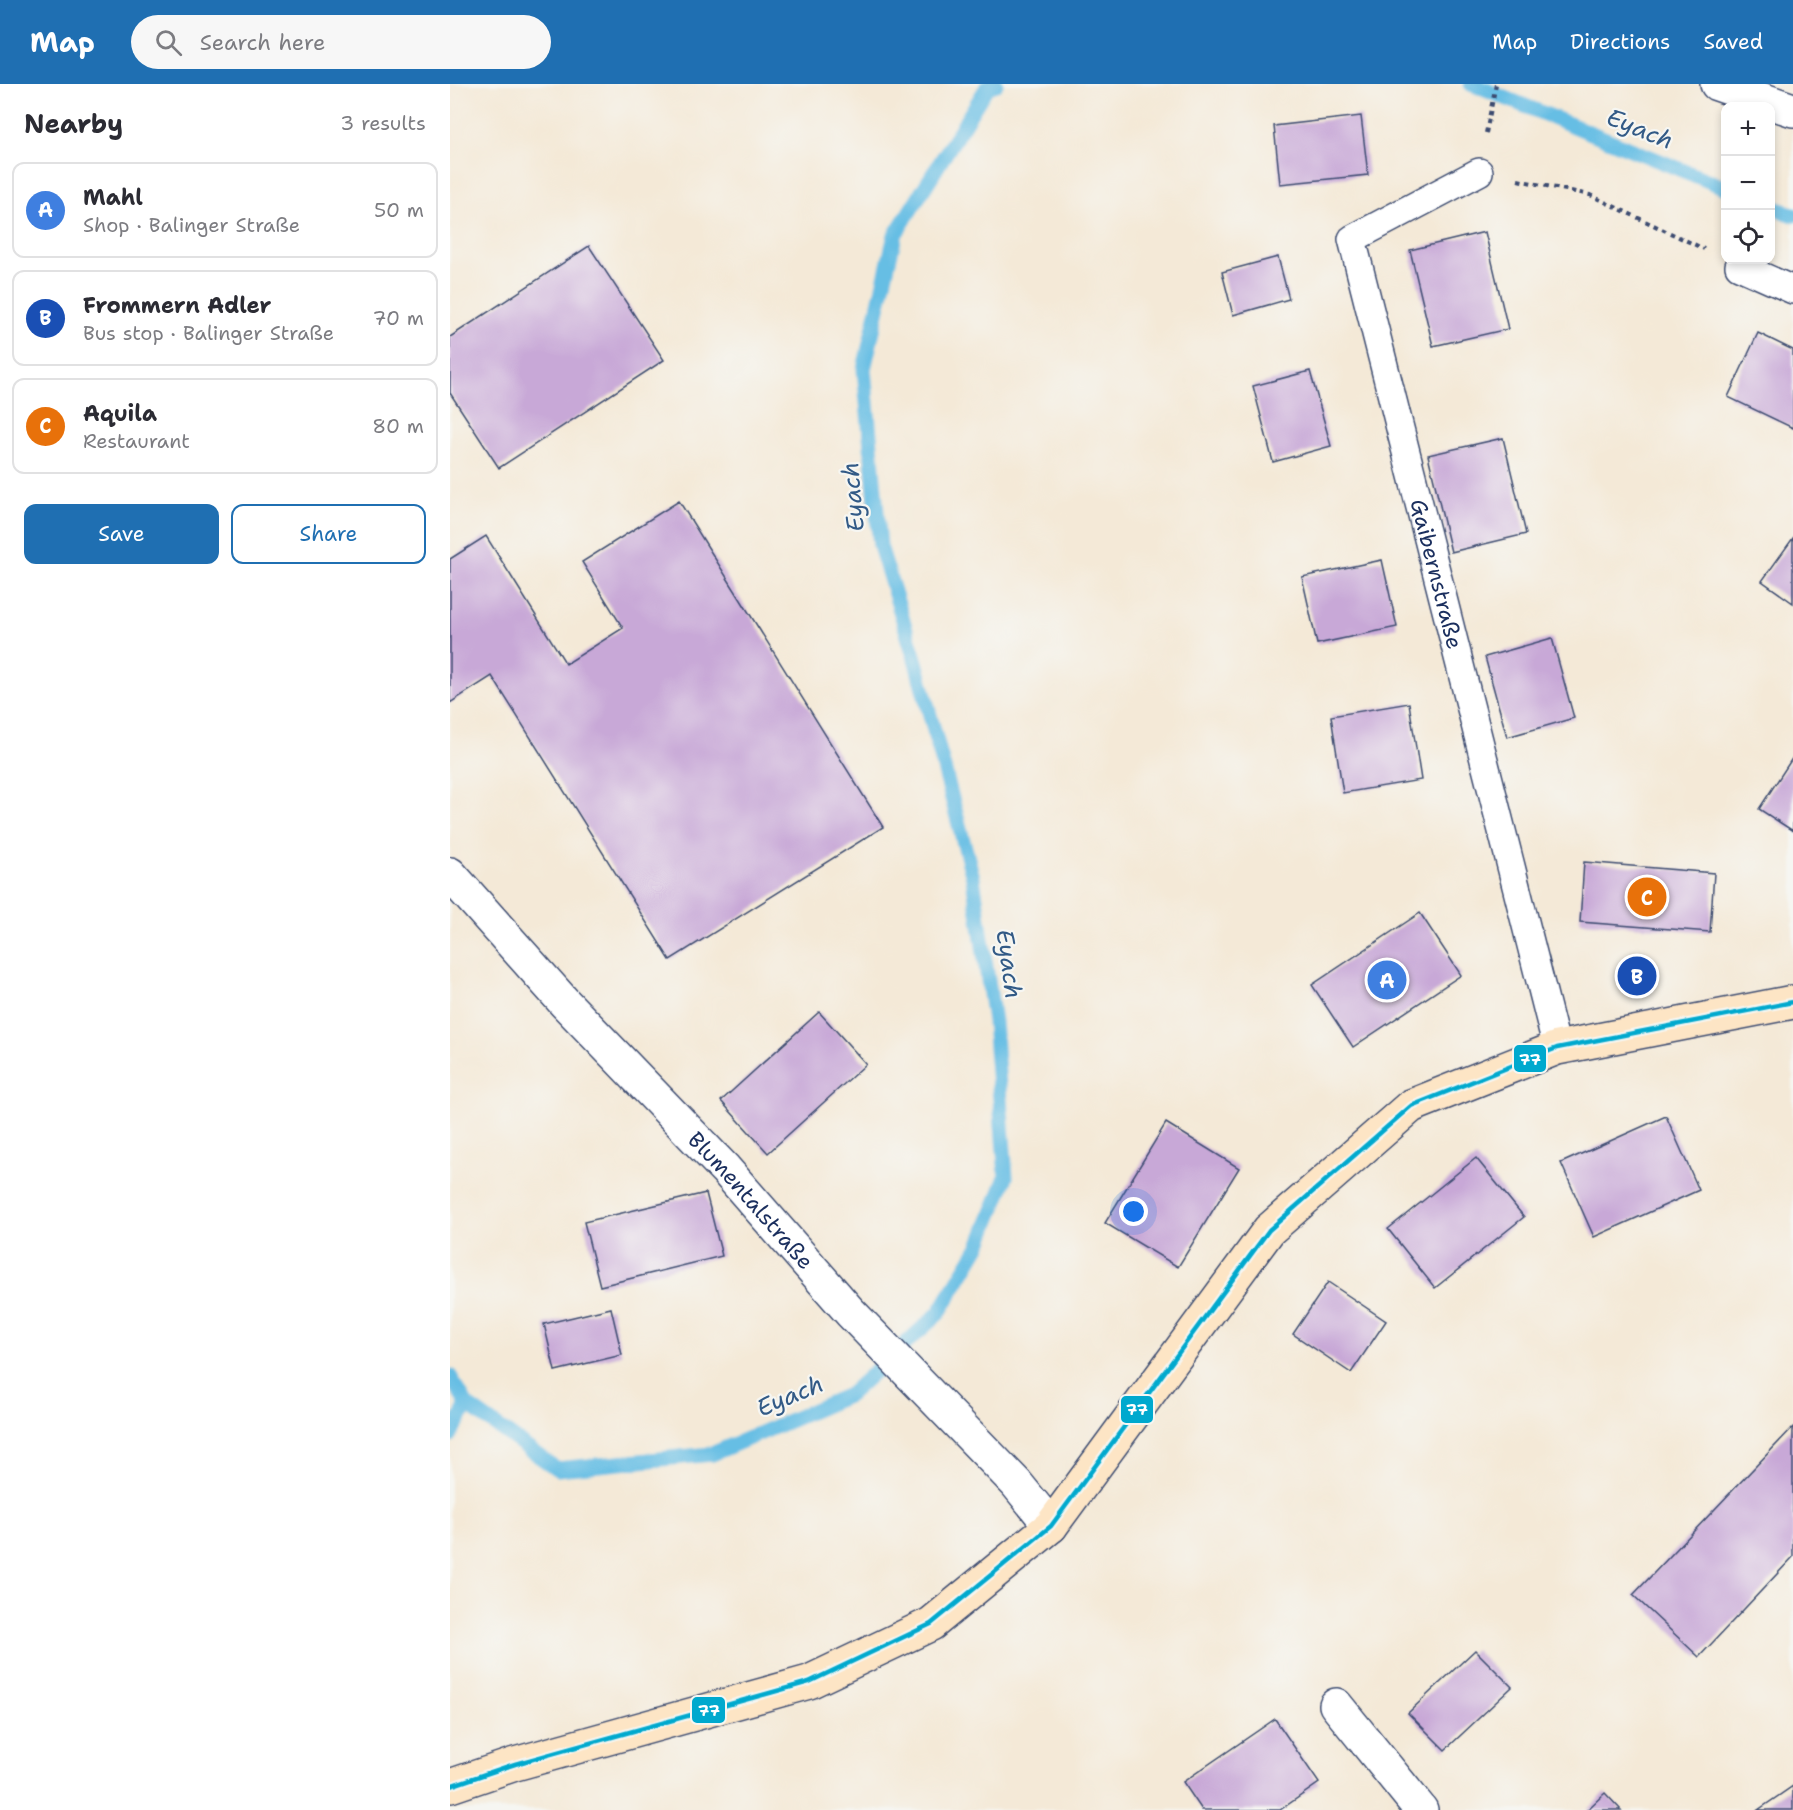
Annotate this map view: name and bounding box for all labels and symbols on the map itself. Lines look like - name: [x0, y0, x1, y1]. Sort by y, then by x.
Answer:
- water label: Eyach: [1602, 101, 1678, 157]
- water label: Eyach: [834, 461, 872, 533]
- street label: Gaibernstraße: [1404, 496, 1470, 652]
- pin: C: [1628, 874, 1666, 920]
- water label: Eyach: [988, 927, 1030, 1001]
- pin: B: [1618, 954, 1656, 998]
- pin: A: [1368, 958, 1406, 1002]
- line badge: 77: [1513, 1044, 1547, 1073]
- text: 77: [1519, 1049, 1541, 1070]
- street label: Blumentalstraße: [682, 1125, 820, 1275]
- your location: [1119, 1197, 1148, 1226]
- water label: Eyach: [752, 1368, 828, 1424]
- line badge: 77: [1120, 1395, 1154, 1424]
- text: 77: [1126, 1399, 1148, 1420]
- line badge: 77: [691, 1696, 726, 1724]
- text: 77: [698, 1700, 720, 1721]

